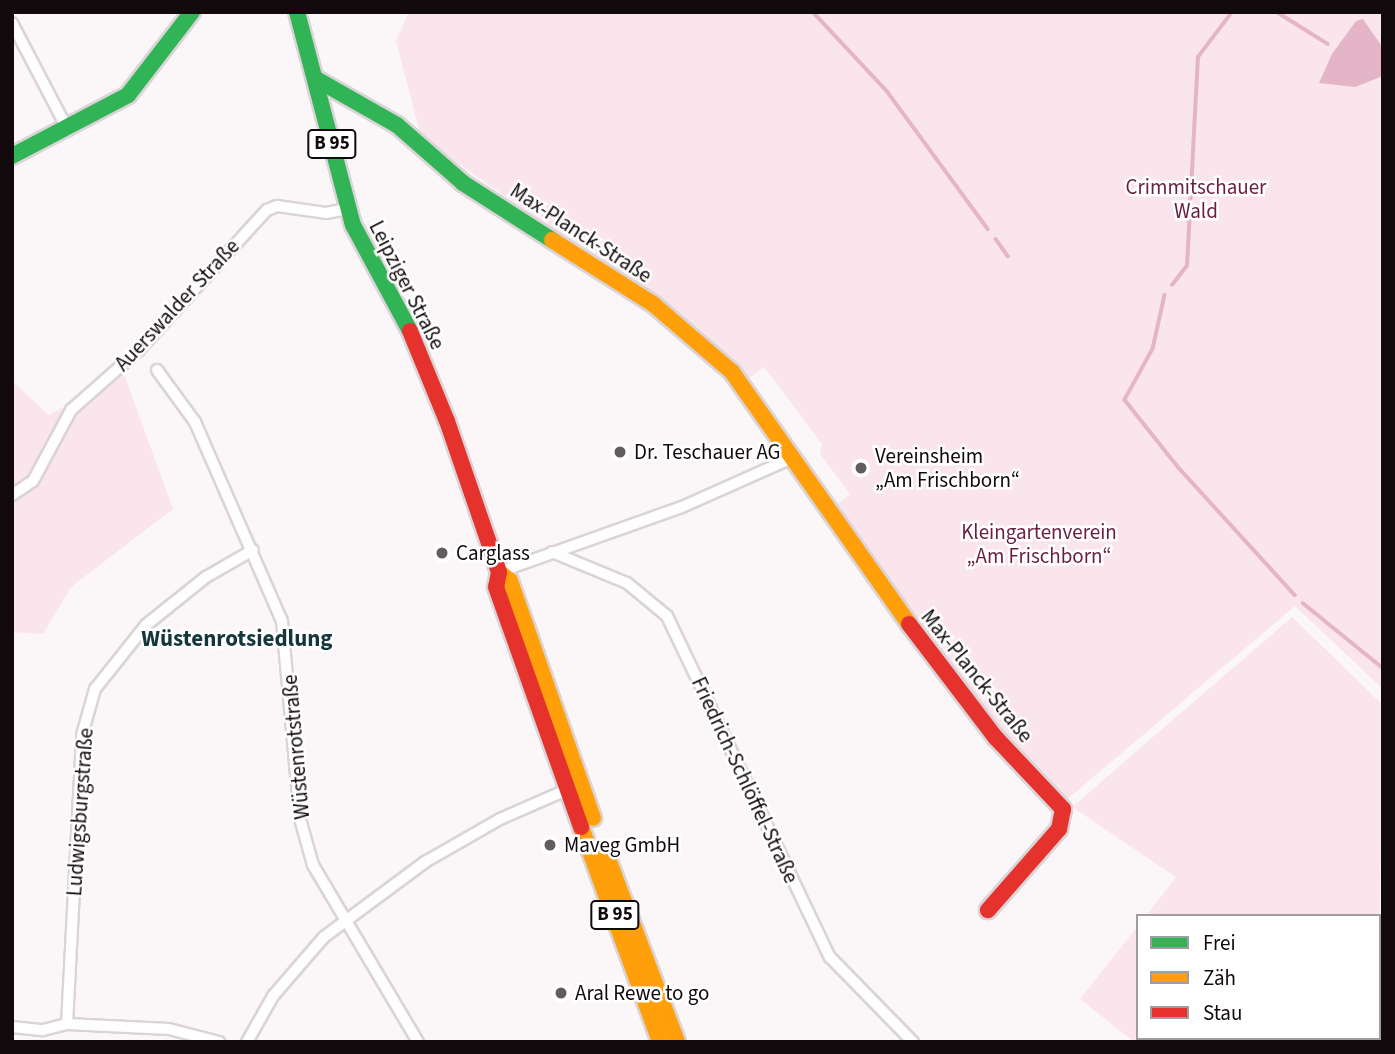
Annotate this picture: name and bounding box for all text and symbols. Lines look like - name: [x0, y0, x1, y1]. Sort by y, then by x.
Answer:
- road number: B 95: [306, 128, 358, 160]
- park label: Crimmitschauer Wald: [1126, 174, 1266, 224]
- street label: Max-Planck-Straße: [506, 178, 656, 288]
- street label: Leipziger Straße: [364, 216, 450, 354]
- street label: Auerswalder Straße: [109, 234, 245, 376]
- place label: Dr. Teschauer AG: [634, 439, 781, 465]
- place label: Vereinsheim „Am Frischborn“: [875, 443, 1020, 493]
- marker: Dr. Teschauer AG: [612, 444, 628, 460]
- marker: Vereinsheim „Am Frischborn“: [853, 460, 869, 476]
- park label: Kleingartenverein „Am Frischborn“: [961, 519, 1117, 569]
- place label: Carglass: [456, 540, 530, 566]
- marker: Carglass: [434, 545, 450, 561]
- street label: Max-Planck-Straße: [916, 604, 1038, 748]
- district label: Wüstenrotsiedlung: [141, 625, 333, 653]
- street label: Wüstenrotstraße: [277, 673, 315, 821]
- street label: Friedrich-Schlöffel-Straße: [686, 673, 804, 887]
- street label: Ludwigsburgstraße: [62, 727, 98, 897]
- place label: Maveg GmbH: [564, 832, 680, 858]
- marker: Maveg GmbH: [542, 837, 558, 853]
- road number: B 95: [589, 900, 641, 931]
- legend: [1136, 914, 1381, 1040]
- text: Frei: [1203, 928, 1236, 958]
- text: Zäh: [1203, 963, 1236, 993]
- place label: Aral Rewe to go: [575, 980, 709, 1006]
- marker: Aral Rewe to go: [553, 985, 569, 1001]
- text: Stau: [1203, 998, 1242, 1028]

